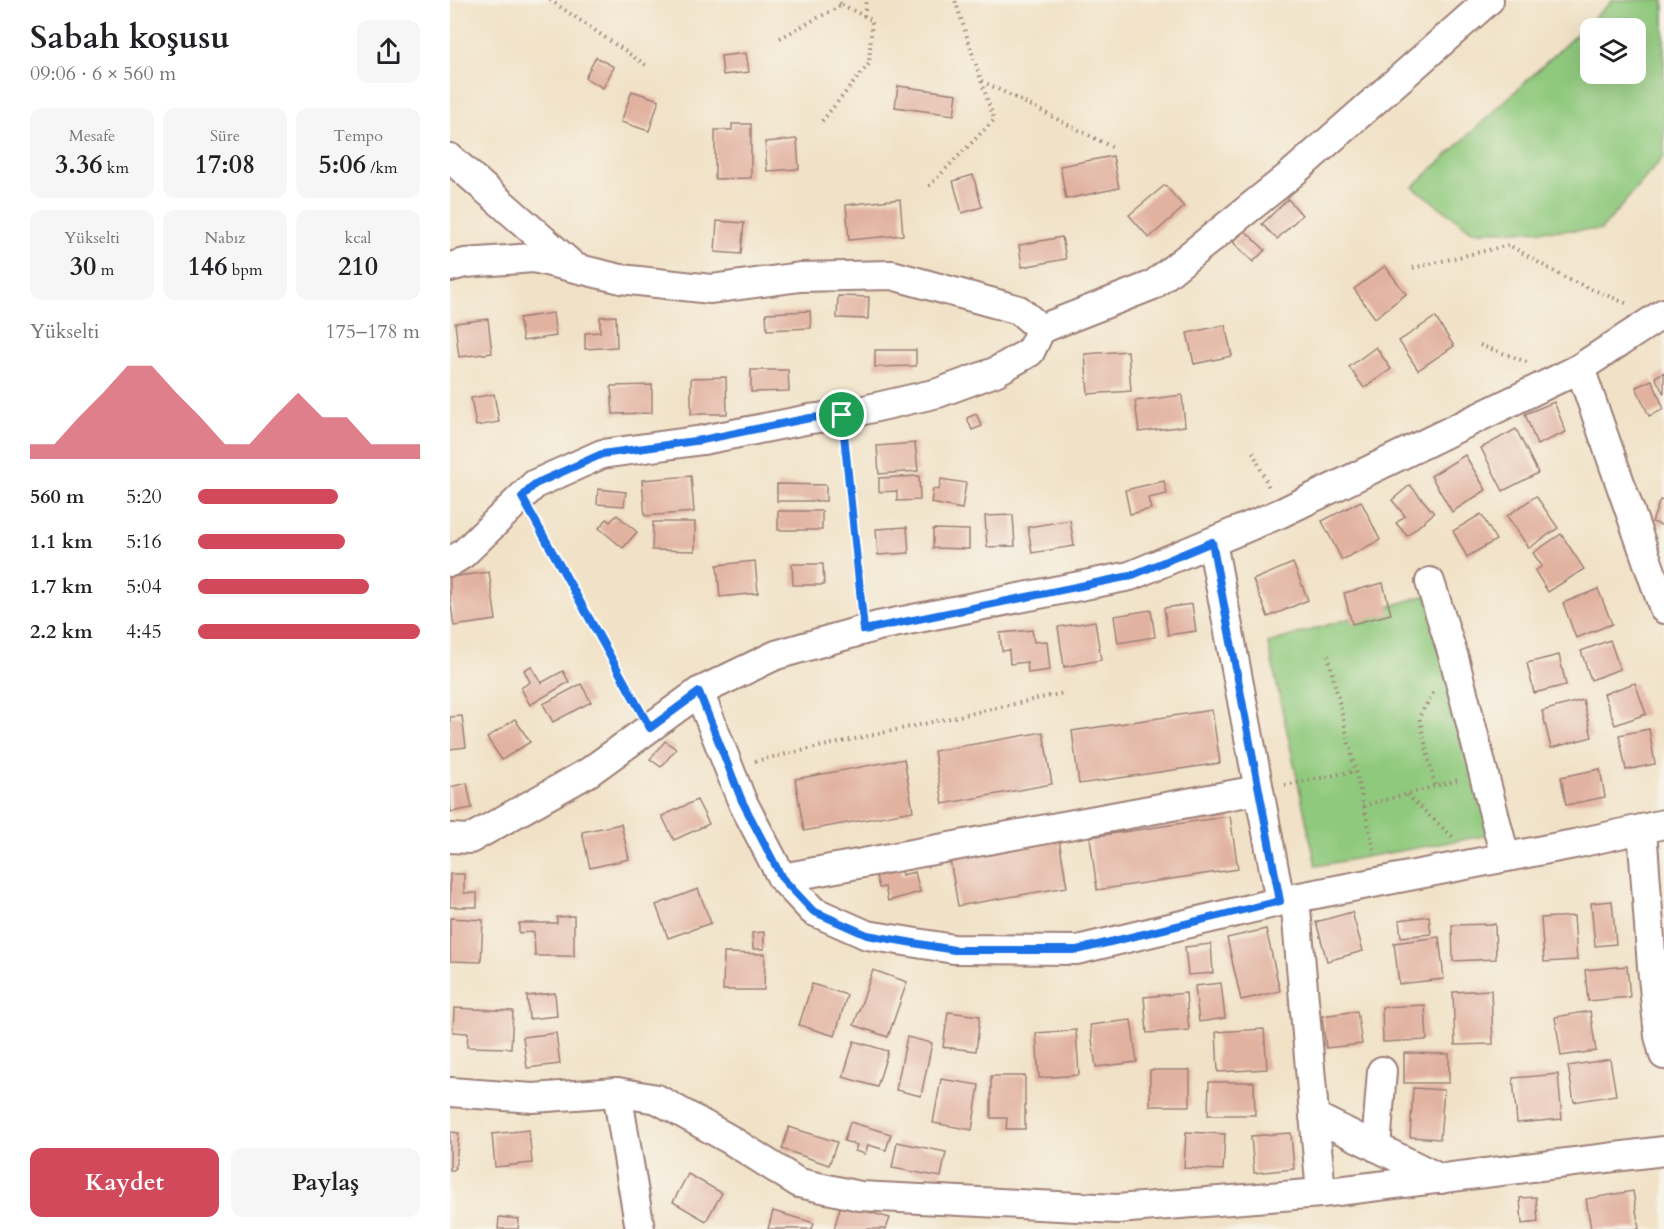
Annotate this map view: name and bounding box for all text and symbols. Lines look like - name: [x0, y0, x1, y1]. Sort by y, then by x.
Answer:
- text: Sabah koşusu: [30, 15, 230, 60]
- map controls: [1580, 18, 1646, 84]
- button: layers: [1580, 18, 1646, 84]
- button: share: [357, 20, 420, 83]
- text: 09:06 · 6 × 560 m: [30, 60, 176, 87]
- text: Mesafe: [69, 125, 115, 147]
- text: Süre: [210, 125, 240, 147]
- text: Tempo: [333, 125, 383, 147]
- text: 3.36: [55, 147, 103, 182]
- text: 17:08: [195, 147, 255, 182]
- text: 5:06: [318, 147, 366, 182]
- text: km: [103, 157, 129, 179]
- text: /km: [366, 157, 398, 179]
- text: Yükselti: [64, 227, 120, 249]
- text: Nabız: [205, 227, 245, 249]
- text: kcal: [345, 227, 371, 249]
- text: 30: [70, 249, 96, 284]
- text: 146: [188, 249, 228, 284]
- text: 210: [338, 249, 378, 284]
- text: m: [96, 259, 114, 281]
- text: bpm: [228, 259, 262, 281]
- text: Yükselti: [30, 318, 99, 345]
- text: 175–178 m: [325, 318, 420, 345]
- pin: [816, 389, 867, 440]
- icon: arrive: [825, 398, 858, 431]
- text: 560 m: [30, 483, 85, 510]
- text: 5:20: [126, 483, 162, 510]
- text: 1.1 km: [30, 528, 93, 555]
- text: 5:16: [126, 528, 162, 555]
- text: 1.7 km: [30, 573, 93, 600]
- text: 5:04: [126, 573, 162, 600]
- text: 2.2 km: [30, 618, 93, 645]
- text: 4:45: [126, 618, 162, 645]
- button: Kaydet: [30, 1148, 219, 1217]
- button: Paylaş: [231, 1148, 420, 1217]

